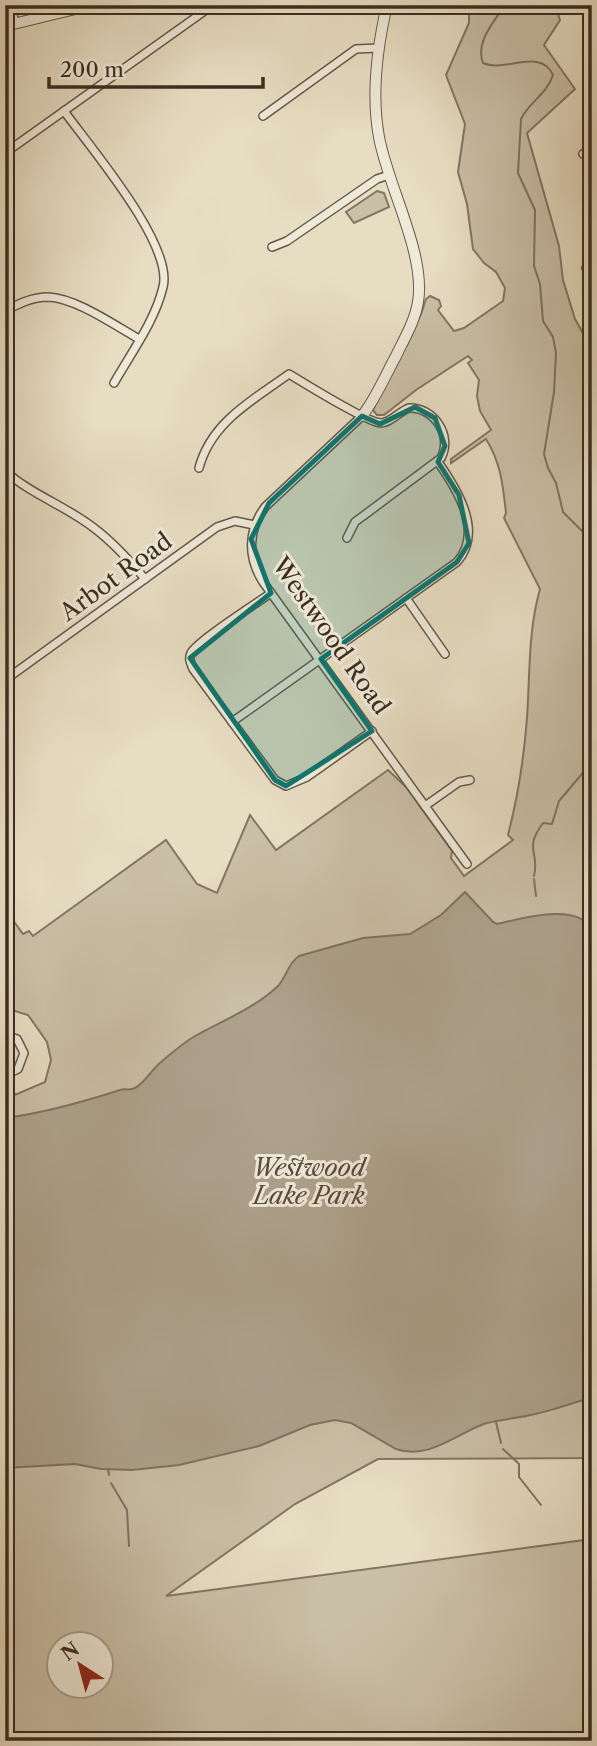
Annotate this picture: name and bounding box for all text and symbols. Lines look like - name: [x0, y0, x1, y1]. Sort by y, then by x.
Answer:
- scale bar: [49, 46, 262, 90]
- text: 200 m: [60, 57, 124, 82]
- street label: Arbot Road: [53, 526, 178, 628]
- street label: Westwood Road: [266, 551, 397, 720]
- park label: Westwood Lake Park: [251, 1153, 368, 1210]
- north arrow: [46, 1630, 116, 1700]
- text: N: [57, 1637, 84, 1666]

